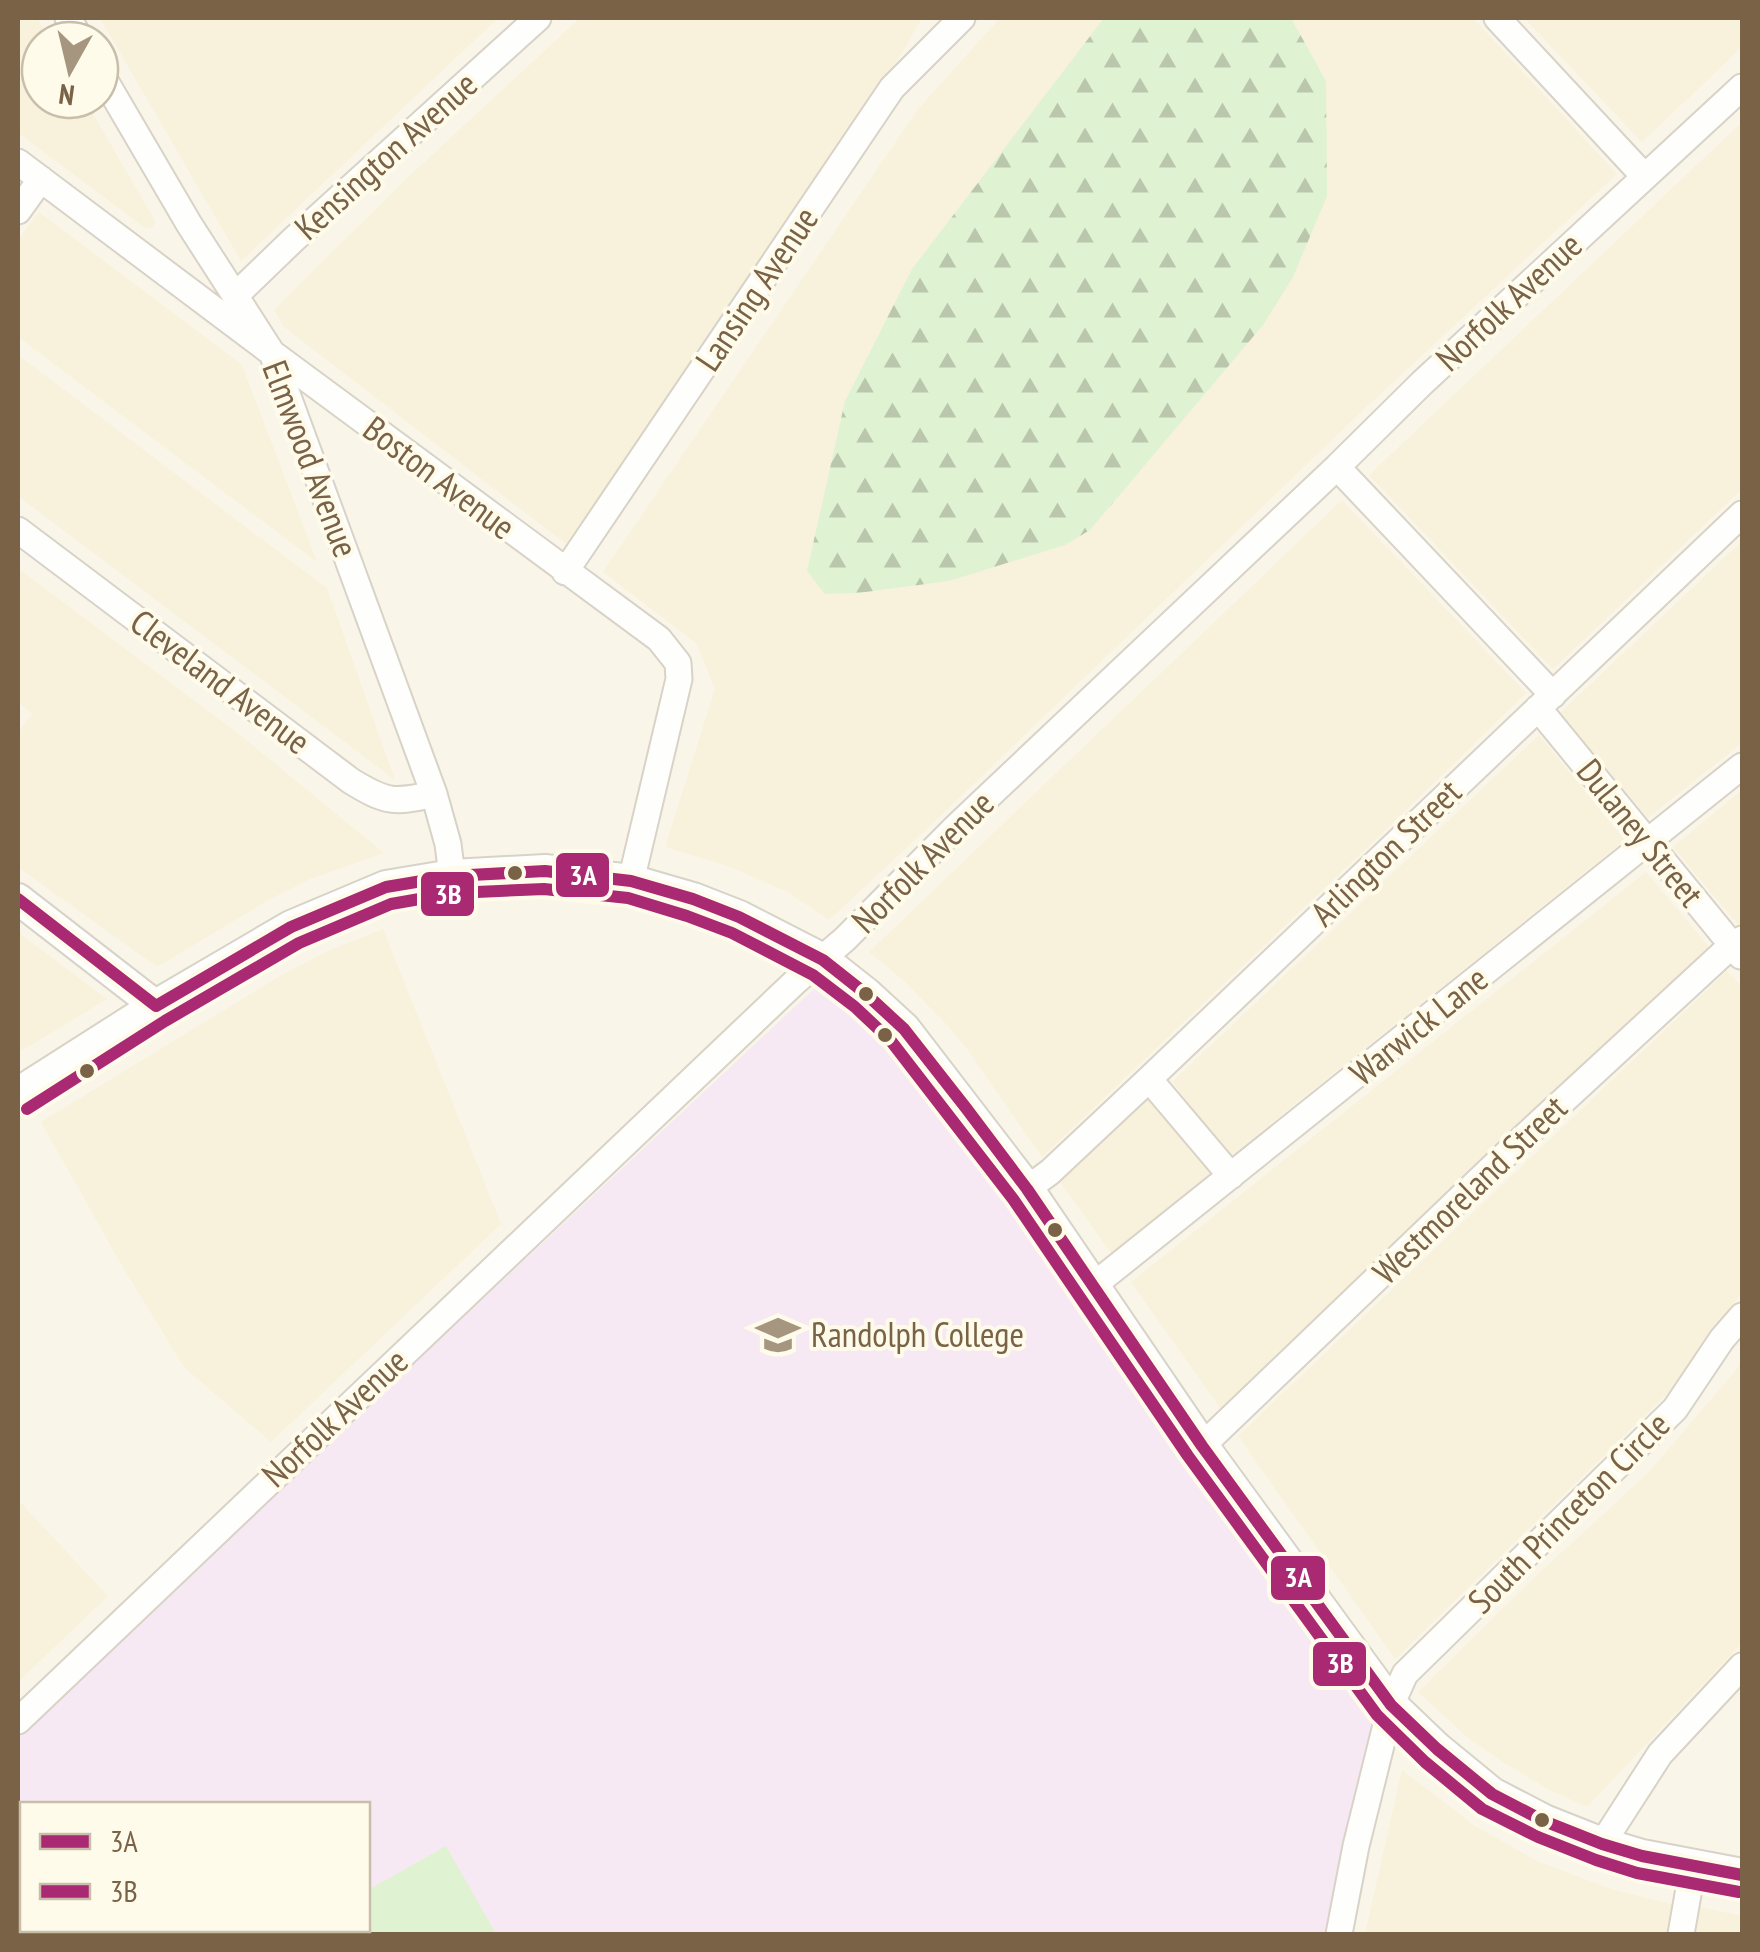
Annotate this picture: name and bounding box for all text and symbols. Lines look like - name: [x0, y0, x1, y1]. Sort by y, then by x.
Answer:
- north arrow: [20, 20, 120, 120]
- street label: Kensington Avenue: [284, 61, 486, 249]
- text: N: [56, 76, 77, 115]
- street label: Lansing Avenue: [684, 198, 828, 379]
- street label: Norfolk Avenue: [1426, 222, 1591, 381]
- street label: Elmwood Avenue: [252, 354, 369, 563]
- street label: Boston Avenue: [355, 405, 525, 549]
- street label: Cleveland Avenue: [121, 599, 320, 764]
- street label: Dulaney Street: [1567, 749, 1715, 916]
- street label: Arlington Street: [1300, 769, 1471, 936]
- street label: Norfolk Avenue: [841, 780, 1003, 942]
- line badge: 3A: [554, 851, 611, 899]
- text: 3A: [569, 856, 598, 893]
- unlabelled marker: [505, 863, 525, 883]
- line badge: 3B: [419, 870, 476, 918]
- text: 3B: [434, 875, 462, 912]
- street label: Warwick Lane: [1340, 956, 1497, 1095]
- unlabelled marker: [856, 984, 876, 1004]
- unlabelled marker: [875, 1025, 895, 1045]
- unlabelled marker: [77, 1061, 97, 1081]
- street label: Westmoreland Street: [1362, 1085, 1576, 1294]
- unlabelled marker: [1045, 1220, 1065, 1240]
- school or university icon: Randolph College: [754, 1311, 802, 1359]
- place label: Randolph College: [811, 1311, 1024, 1357]
- street label: Norfolk Avenue: [252, 1338, 417, 1497]
- street label: South Princeton Circle: [1458, 1402, 1679, 1623]
- line badge: 3A: [1269, 1554, 1327, 1602]
- text: 3A: [1284, 1558, 1313, 1595]
- line badge: 3B: [1311, 1640, 1368, 1688]
- text: 3B: [1326, 1644, 1354, 1681]
- legend: [20, 1802, 370, 1932]
- unlabelled marker: [1532, 1810, 1552, 1830]
- text: 3A: [110, 1821, 138, 1860]
- text: 3B: [110, 1871, 138, 1910]

